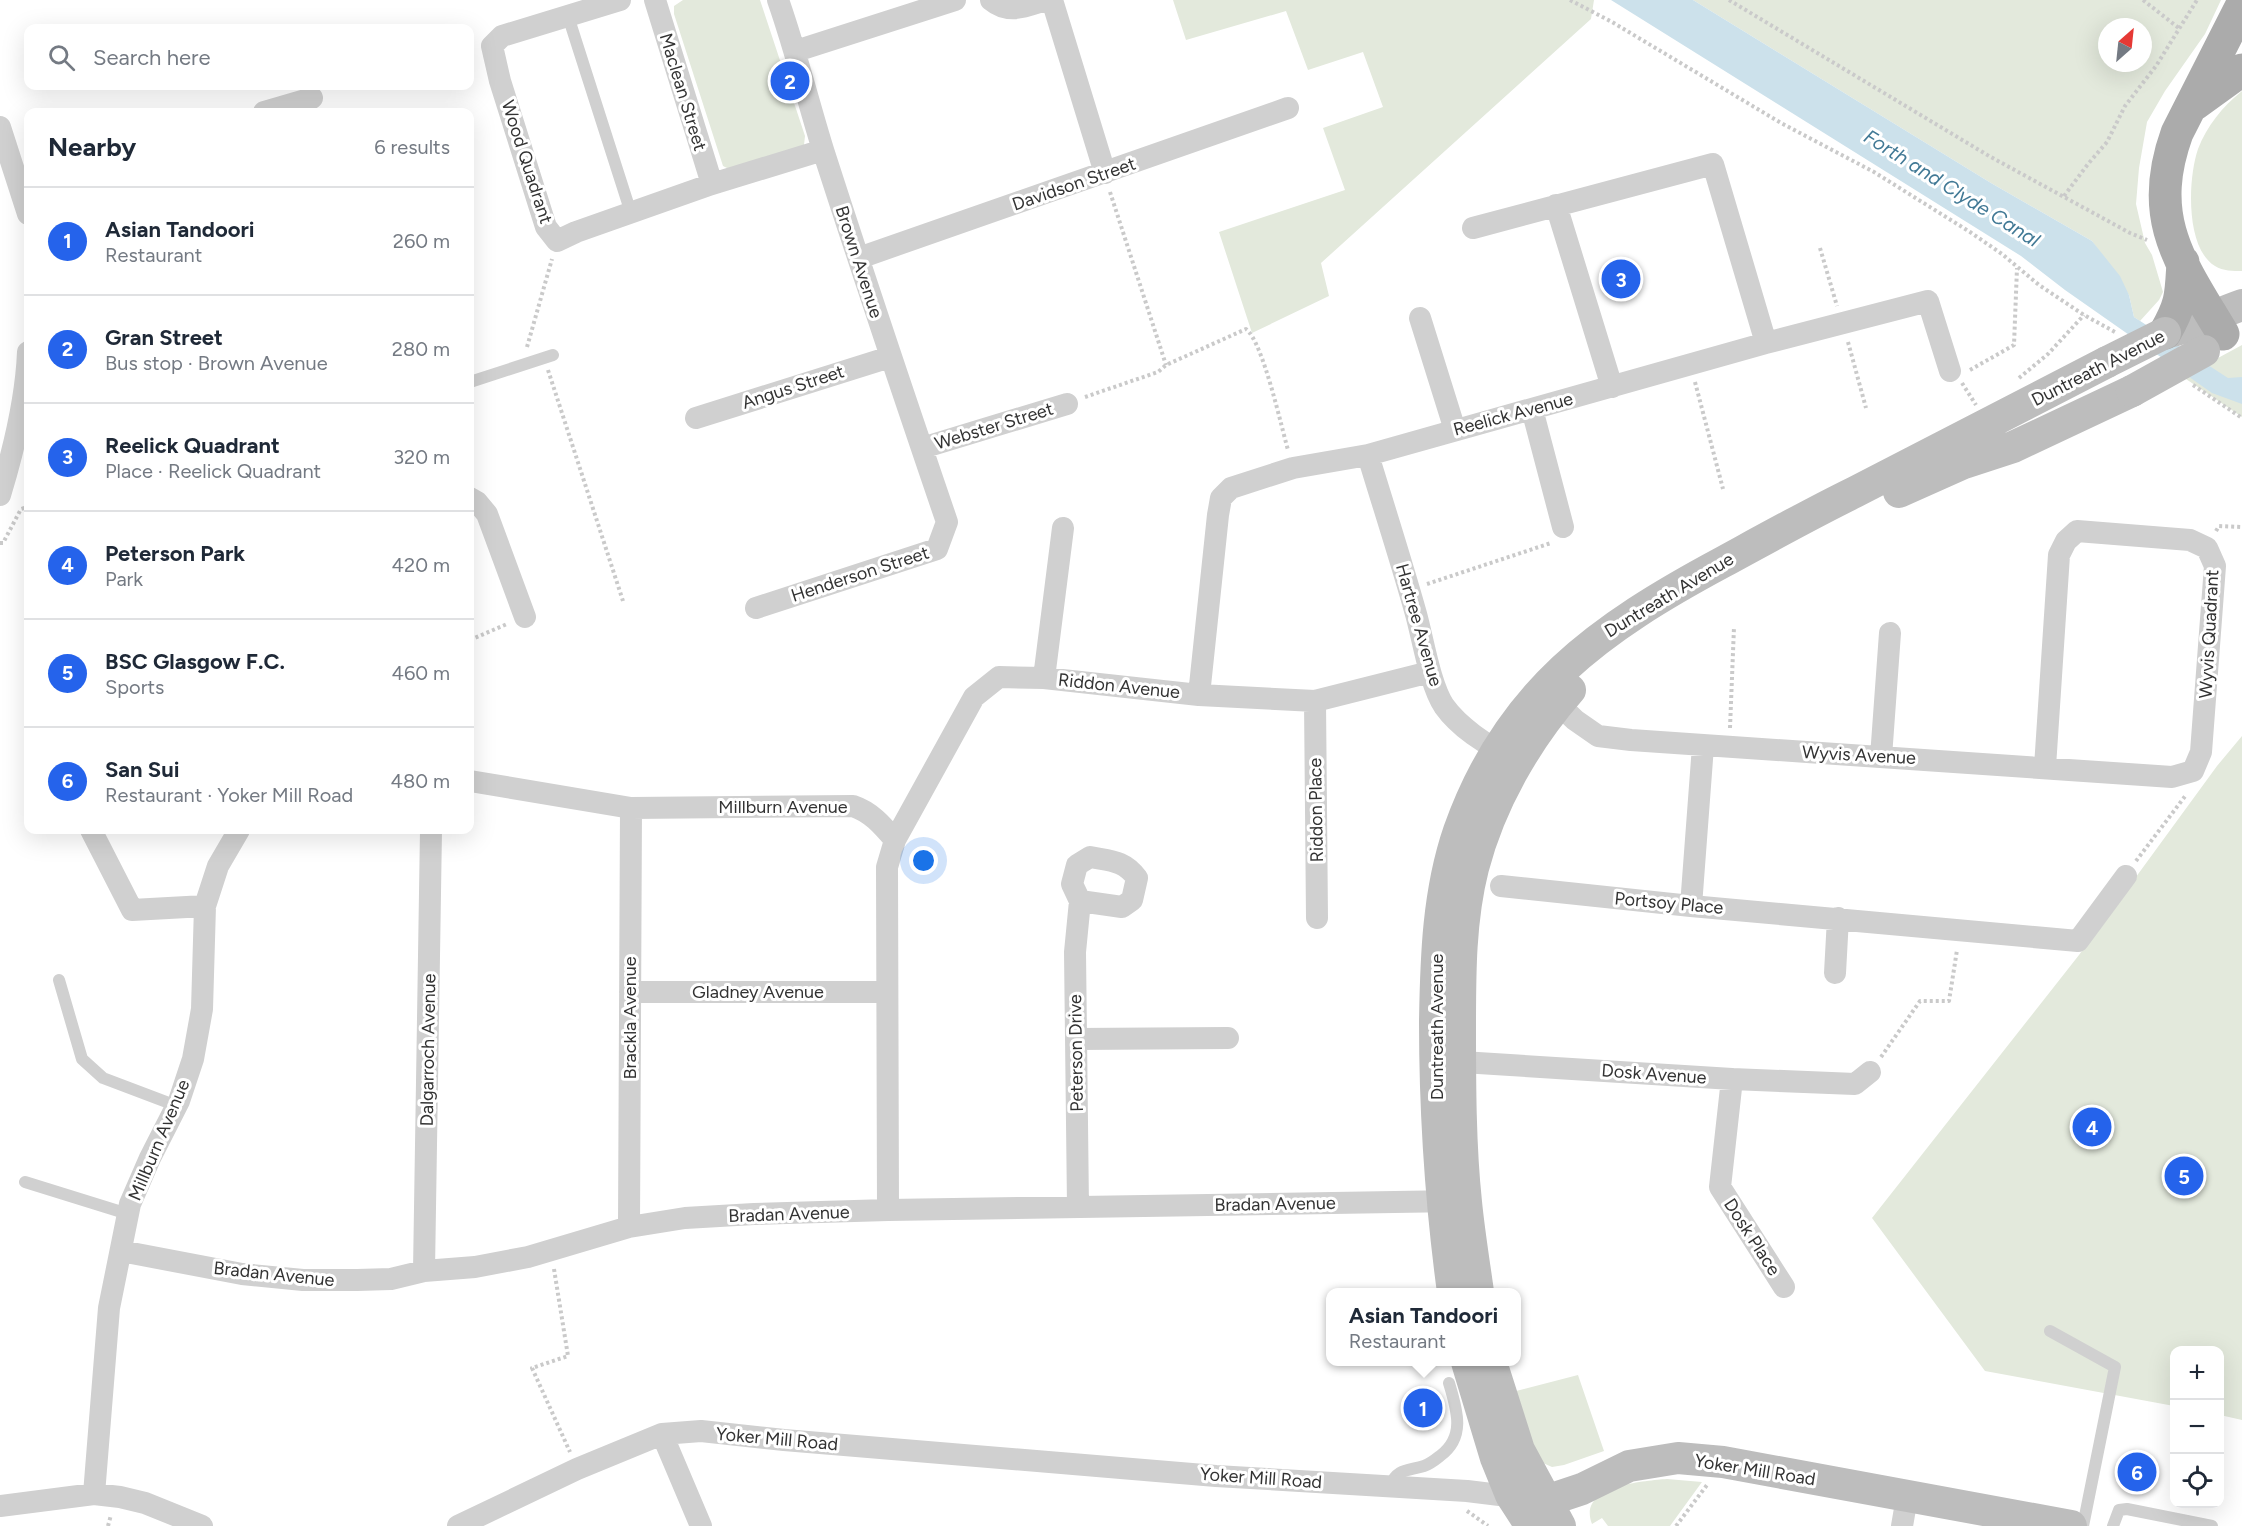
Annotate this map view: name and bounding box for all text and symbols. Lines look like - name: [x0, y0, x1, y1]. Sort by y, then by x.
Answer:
- north arrow: [2098, 18, 2152, 72]
- search box: [24, 24, 474, 90]
- street label: Maclean Street: [655, 30, 711, 154]
- icon: search: [45, 41, 78, 74]
- text: Search here: [93, 44, 211, 71]
- pin: 2: [770, 58, 810, 104]
- street label: Wood Quadrant: [497, 98, 557, 227]
- water label: Forth and Clyde Canal: [1860, 124, 2045, 252]
- text: Nearby: [48, 131, 136, 163]
- text: 6 results: [374, 135, 450, 159]
- street label: Davidson Street: [1009, 152, 1139, 215]
- street label: Brown Avenue: [830, 203, 888, 321]
- text: Asian Tandoori: [105, 216, 255, 243]
- text: 1: [63, 229, 72, 253]
- text: 260 m: [393, 229, 450, 253]
- text: Restaurant: [105, 243, 202, 267]
- pin: 3: [1602, 256, 1640, 302]
- text: Gran Street: [105, 324, 223, 351]
- street label: Duntreath Avenue: [2028, 325, 2168, 411]
- text: 2: [62, 337, 73, 361]
- text: 280 m: [392, 337, 450, 361]
- text: Bus stop · Brown Avenue: [105, 351, 328, 375]
- street label: Angus Street: [739, 360, 847, 414]
- street label: Reelick Avenue: [1451, 387, 1575, 441]
- street label: Webster Street: [932, 397, 1056, 454]
- text: Reelick Quadrant: [105, 432, 280, 459]
- text: 3: [62, 445, 73, 469]
- text: 320 m: [393, 445, 450, 469]
- text: Place · Reelick Quadrant: [105, 459, 321, 483]
- text: Peterson Park: [105, 540, 245, 567]
- street label: Henderson Street: [788, 541, 932, 607]
- street label: Duntreath Avenue: [1601, 548, 1738, 642]
- text: 4: [61, 553, 74, 577]
- text: 420 m: [392, 553, 450, 577]
- street label: Hartree Avenue: [1391, 561, 1447, 689]
- text: Park: [105, 567, 143, 591]
- street label: Wyvis Quadrant: [2195, 569, 2223, 699]
- text: BSC Glasgow F.C.: [105, 648, 285, 675]
- text: 5: [62, 661, 73, 685]
- text: 460 m: [391, 661, 450, 685]
- street label: Riddon Avenue: [1057, 669, 1181, 703]
- text: Sports: [105, 675, 164, 699]
- street label: Wyvis Avenue: [1802, 741, 1917, 769]
- text: San Sui: [105, 756, 179, 783]
- street label: Riddon Place: [1304, 757, 1328, 862]
- text: 6: [62, 769, 73, 793]
- text: 480 m: [391, 769, 450, 793]
- text: Restaurant · Yoker Mill Road: [105, 783, 353, 807]
- street label: Millburn Avenue: [718, 796, 848, 818]
- your location: [909, 846, 938, 875]
- street label: Portsoy Place: [1614, 887, 1725, 919]
- street label: Duntreath Avenue: [1426, 954, 1448, 1100]
- street label: Brackla Avenue: [619, 956, 641, 1080]
- street label: Dalgarroch Avenue: [416, 973, 440, 1127]
- street label: Gladney Avenue: [692, 981, 824, 1003]
- street label: Peterson Drive: [1064, 994, 1088, 1112]
- street label: Dosk Avenue: [1601, 1059, 1707, 1089]
- street label: Millburn Avenue: [124, 1076, 194, 1204]
- pin: 4: [2072, 1104, 2112, 1150]
- pin: 5: [2164, 1154, 2204, 1198]
- street label: Bradan Avenue: [1214, 1192, 1336, 1216]
- street label: Dosk Place: [1719, 1194, 1785, 1280]
- street label: Bradan Avenue: [728, 1201, 850, 1227]
- street label: Bradan Avenue: [213, 1257, 336, 1291]
- popup: [1326, 1288, 1521, 1366]
- text: Asian Tandoori: [1349, 1302, 1498, 1329]
- text: Restaurant: [1349, 1329, 1446, 1353]
- map controls: [2170, 1346, 2224, 1508]
- button: +: [2170, 1346, 2224, 1400]
- pin: 1: [1404, 1386, 1442, 1430]
- button: −: [2170, 1400, 2224, 1454]
- street label: Yoker Mill Road: [715, 1423, 839, 1455]
- street label: Yoker Mill Road: [1693, 1450, 1817, 1490]
- pin: 6: [2118, 1450, 2156, 1494]
- button: locate: [2170, 1454, 2224, 1508]
- street label: Yoker Mill Road: [1199, 1463, 1323, 1493]

